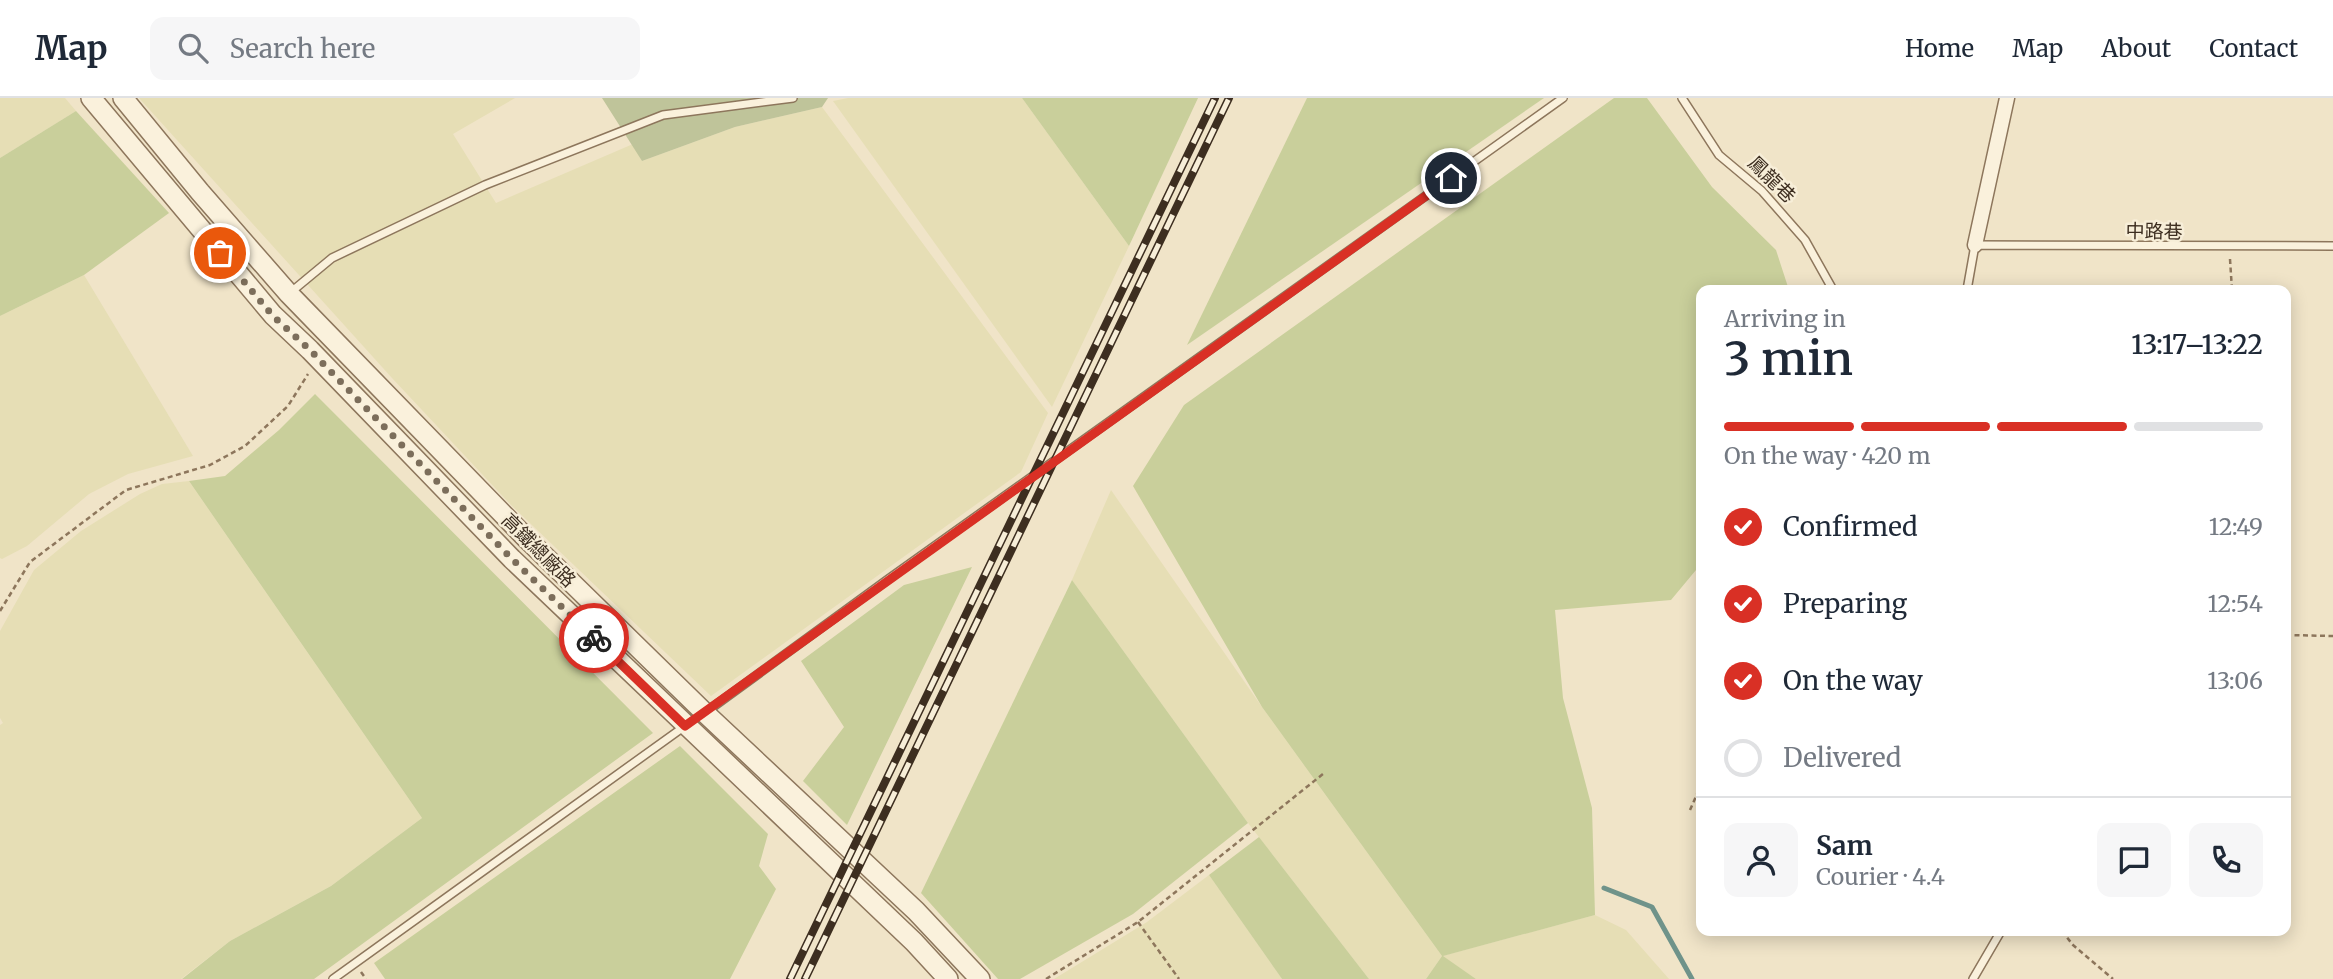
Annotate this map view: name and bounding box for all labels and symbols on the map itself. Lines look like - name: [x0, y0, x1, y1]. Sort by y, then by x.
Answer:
- pin: [1421, 148, 1481, 208]
- street label: 鳳龍巷: [1743, 151, 1801, 207]
- street label: 中路巷: [2125, 219, 2183, 243]
- pin: [190, 223, 250, 283]
- street label: 高鐵總廠路: [497, 508, 581, 592]
- courier: [559, 603, 629, 673]

